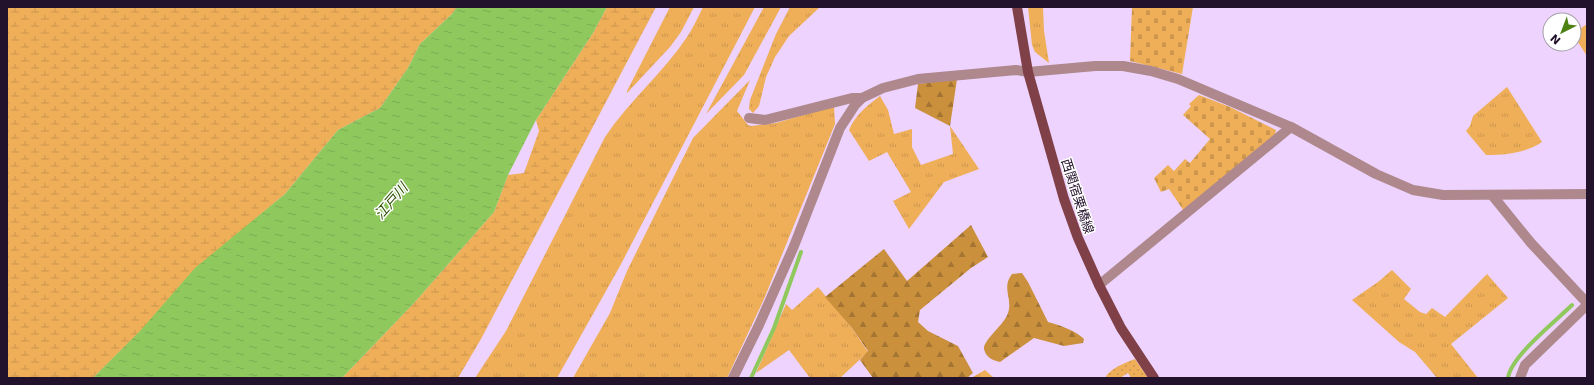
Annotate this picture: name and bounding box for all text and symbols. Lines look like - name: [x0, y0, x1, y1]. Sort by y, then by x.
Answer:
- north arrow: [1542, 12, 1582, 52]
- text: N: [1548, 31, 1563, 47]
- street label: 西関宿栗橋線: [1058, 157, 1097, 236]
- water label: 江戸川: [371, 178, 412, 222]

